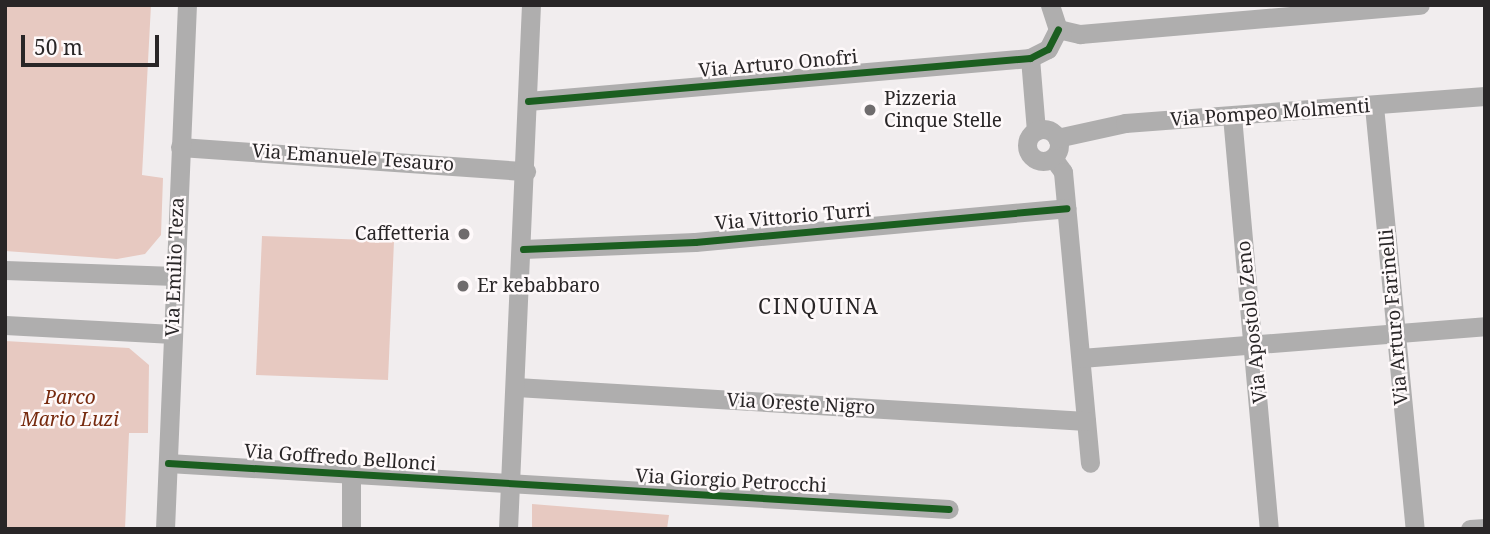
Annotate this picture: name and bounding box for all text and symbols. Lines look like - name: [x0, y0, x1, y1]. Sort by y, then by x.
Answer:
- scale bar: [24, 21, 163, 65]
- text: 50 m: [34, 33, 83, 61]
- street label: Via Arturo Onofri: [697, 46, 859, 82]
- place label: Pizzeria Cinque Stelle: [884, 88, 1002, 132]
- street label: Via Pompeo Molmenti: [1169, 95, 1371, 131]
- marker: Pizzeria Cinque Stelle: [862, 102, 878, 118]
- street label: Via Emanuele Tesauro: [251, 140, 455, 176]
- street label: Via Emilio Teza: [161, 197, 189, 337]
- street label: Via Vittorio Turri: [714, 199, 872, 235]
- place label: Caffetteria: [355, 223, 450, 245]
- marker: Caffetteria: [456, 226, 472, 242]
- street label: Via Arturo Farinelli: [1375, 228, 1413, 406]
- street label: Via Apostolo Zeno: [1232, 240, 1272, 404]
- place label: Er kebabbaro: [477, 275, 600, 297]
- marker: Er kebabbaro: [455, 278, 471, 294]
- district label: CINQUINA: [759, 293, 879, 319]
- park label: Parco Mario Luzi: [21, 387, 119, 431]
- street label: Via Oreste Nigro: [726, 389, 876, 419]
- street label: Via Goffredo Bellonci: [243, 440, 437, 476]
- street label: Via Giorgio Petrocchi: [635, 465, 827, 497]

